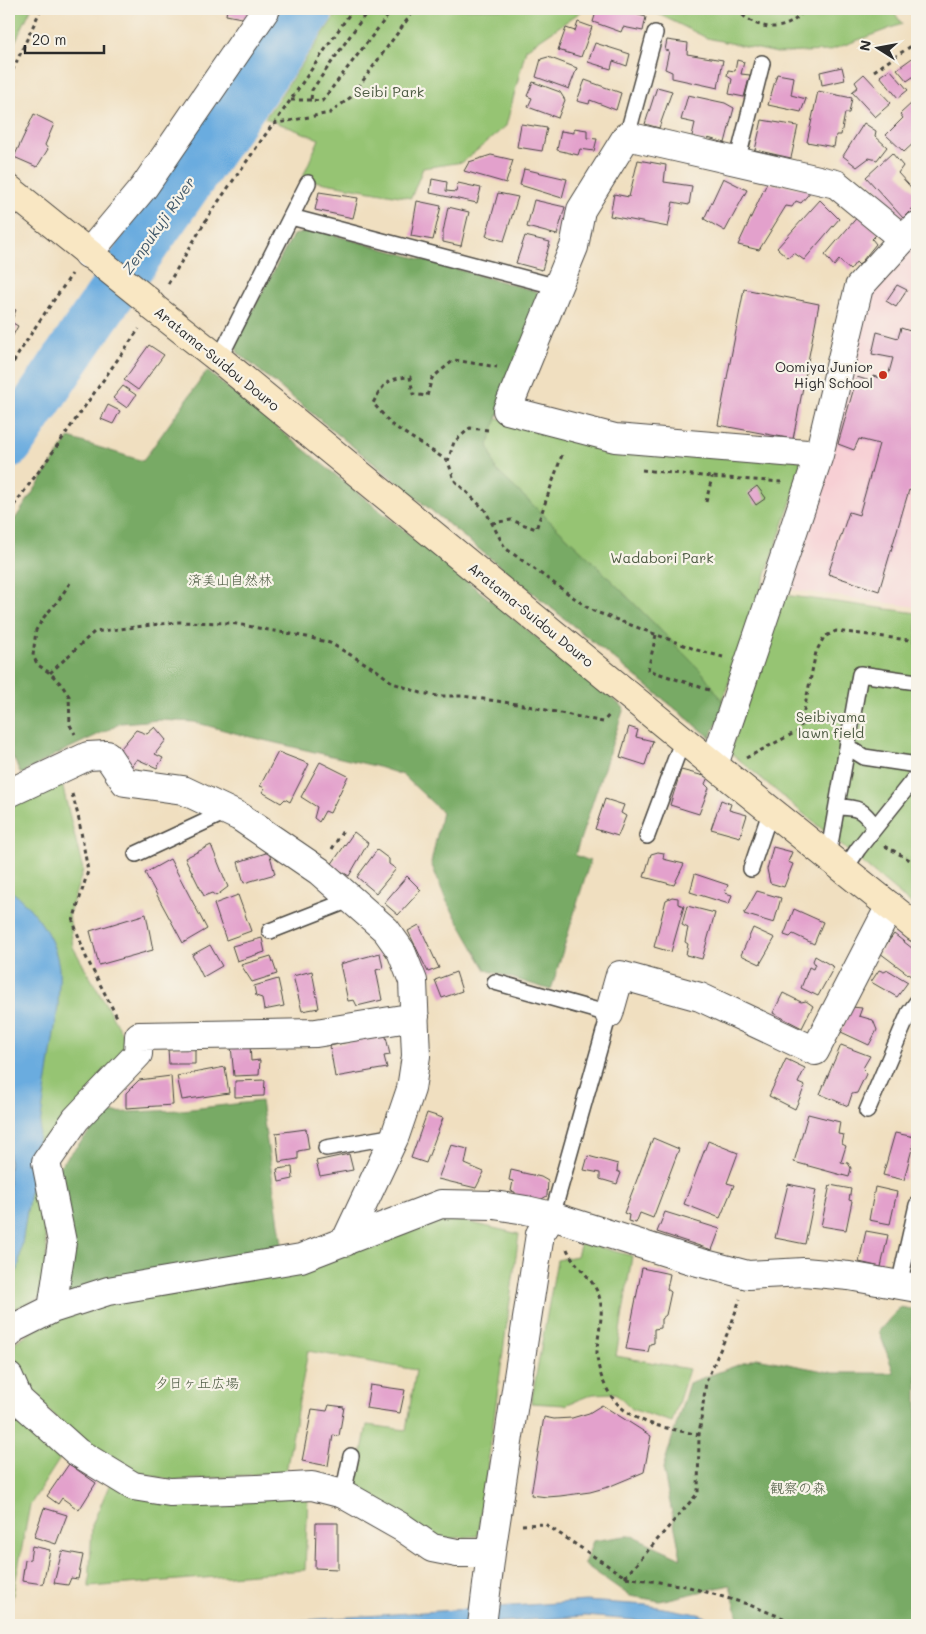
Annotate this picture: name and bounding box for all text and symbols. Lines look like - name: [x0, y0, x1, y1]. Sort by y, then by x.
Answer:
- scale bar: [25, 22, 104, 54]
- north arrow: [854, 22, 904, 72]
- text: 20 m: [32, 29, 66, 49]
- text: N: [854, 38, 875, 52]
- park label: Seibi Park: [354, 82, 424, 101]
- water label: Zenpukuji River: [117, 172, 200, 278]
- street label: Aratama-Suidou Douro: [151, 302, 284, 415]
- place label: Oomiya Junior High School: [775, 357, 873, 392]
- marker: Oomiya Junior High School: [877, 369, 889, 381]
- park label: Wadabori Park: [610, 548, 714, 567]
- street label: Aratama-Suidou Douro: [465, 558, 598, 671]
- park label: 済美山自然林: [188, 570, 272, 589]
- park label: Seibiyama lawn field: [796, 707, 866, 742]
- park label: 夕日ヶ丘広場: [155, 1373, 239, 1392]
- park label: 観察の森: [770, 1478, 826, 1497]

